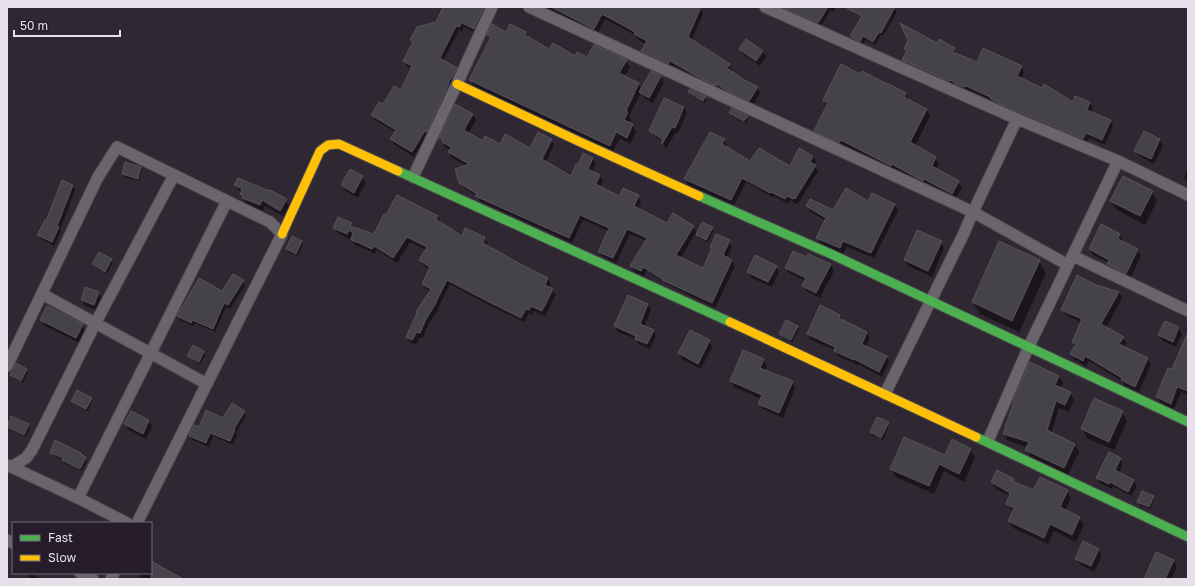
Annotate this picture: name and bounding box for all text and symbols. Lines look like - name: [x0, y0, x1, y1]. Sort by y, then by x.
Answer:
- scale bar: [14, 12, 120, 38]
- text: 50 m: [20, 18, 48, 33]
- legend: [12, 522, 152, 574]
- text: Fast: [48, 530, 73, 545]
- text: Slow: [48, 550, 76, 565]

